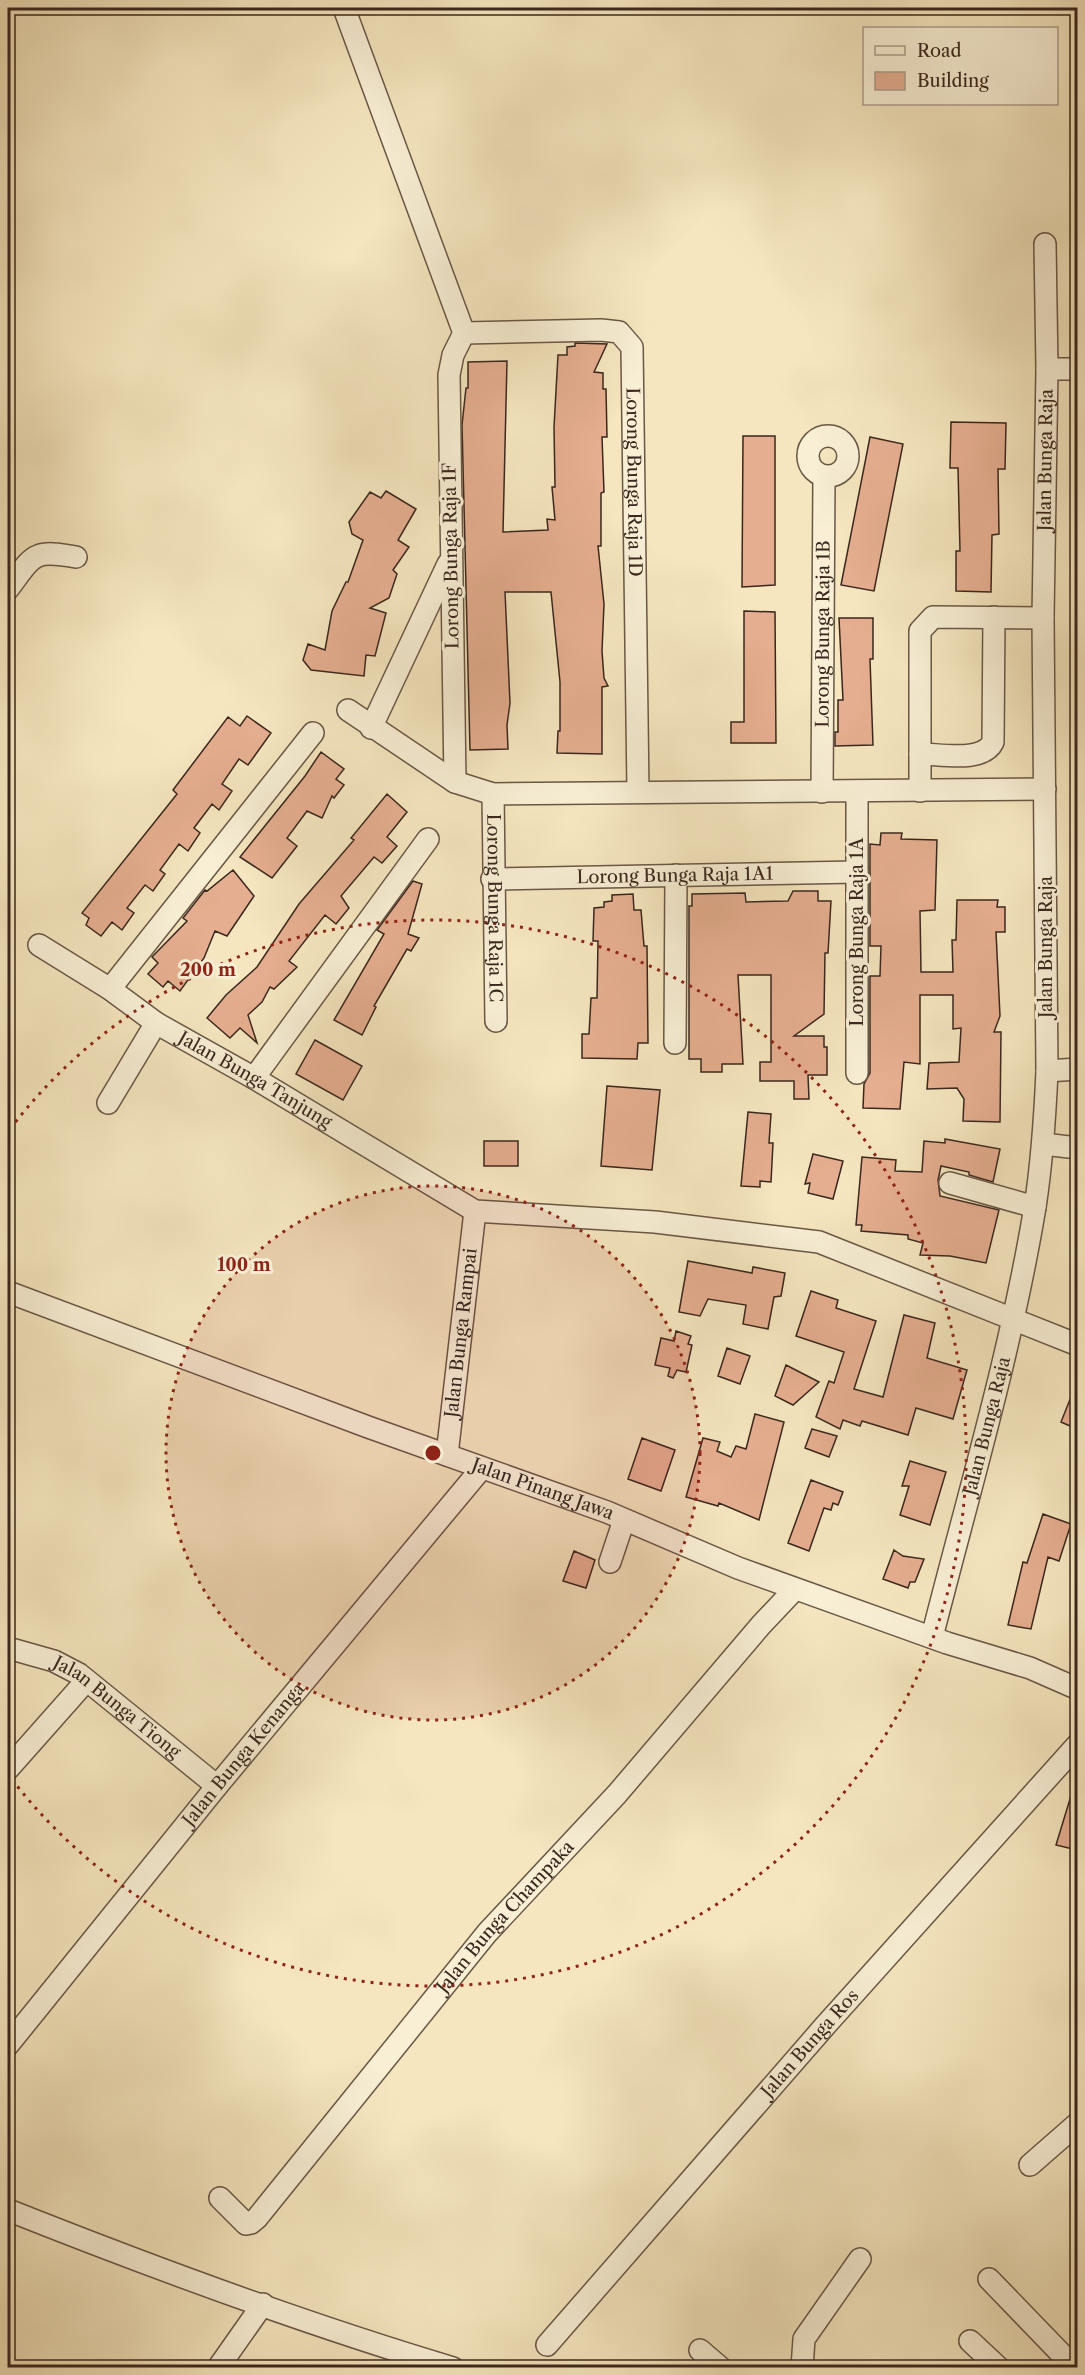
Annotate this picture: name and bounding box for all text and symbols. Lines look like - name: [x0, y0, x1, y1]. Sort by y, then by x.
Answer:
- legend: [863, 27, 1058, 105]
- text: Road: [917, 40, 962, 62]
- text: Building: [917, 70, 989, 92]
- street label: Lorong Bunga Raja 1D: [622, 387, 646, 577]
- street label: Jalan Bunga Raja: [1033, 388, 1058, 534]
- street label: Lorong Bunga Raja 1F: [438, 462, 464, 649]
- street label: Lorong Bunga Raja 1B: [811, 540, 835, 728]
- street label: Lorong Bunga Raja 1C: [482, 814, 507, 1002]
- street label: Lorong Bunga Raja 1A: [846, 837, 868, 1026]
- street label: Lorong Bunga Raja 1A1: [576, 863, 774, 888]
- street label: Jalan Bunga Raja: [1035, 875, 1057, 1021]
- text: 200 m: [180, 959, 236, 981]
- street label: Jalan Bunga Tanjung: [172, 1025, 336, 1134]
- street label: Jalan Bunga Rampai: [440, 1246, 482, 1422]
- text: 100 m: [217, 1254, 271, 1276]
- street label: Jalan Bunga Raja: [958, 1354, 1015, 1501]
- centre of rings: [423, 1443, 443, 1463]
- street label: Jalan Pinang Jawa: [466, 1453, 618, 1525]
- street label: Jalan Bunga Tiong: [47, 1650, 185, 1763]
- street label: Jalan Bunga Kenanga: [176, 1678, 310, 1833]
- street label: Jalan Bunga Champaka: [430, 1836, 579, 2000]
- street label: Jalan Bunga Ros: [754, 1985, 863, 2105]

